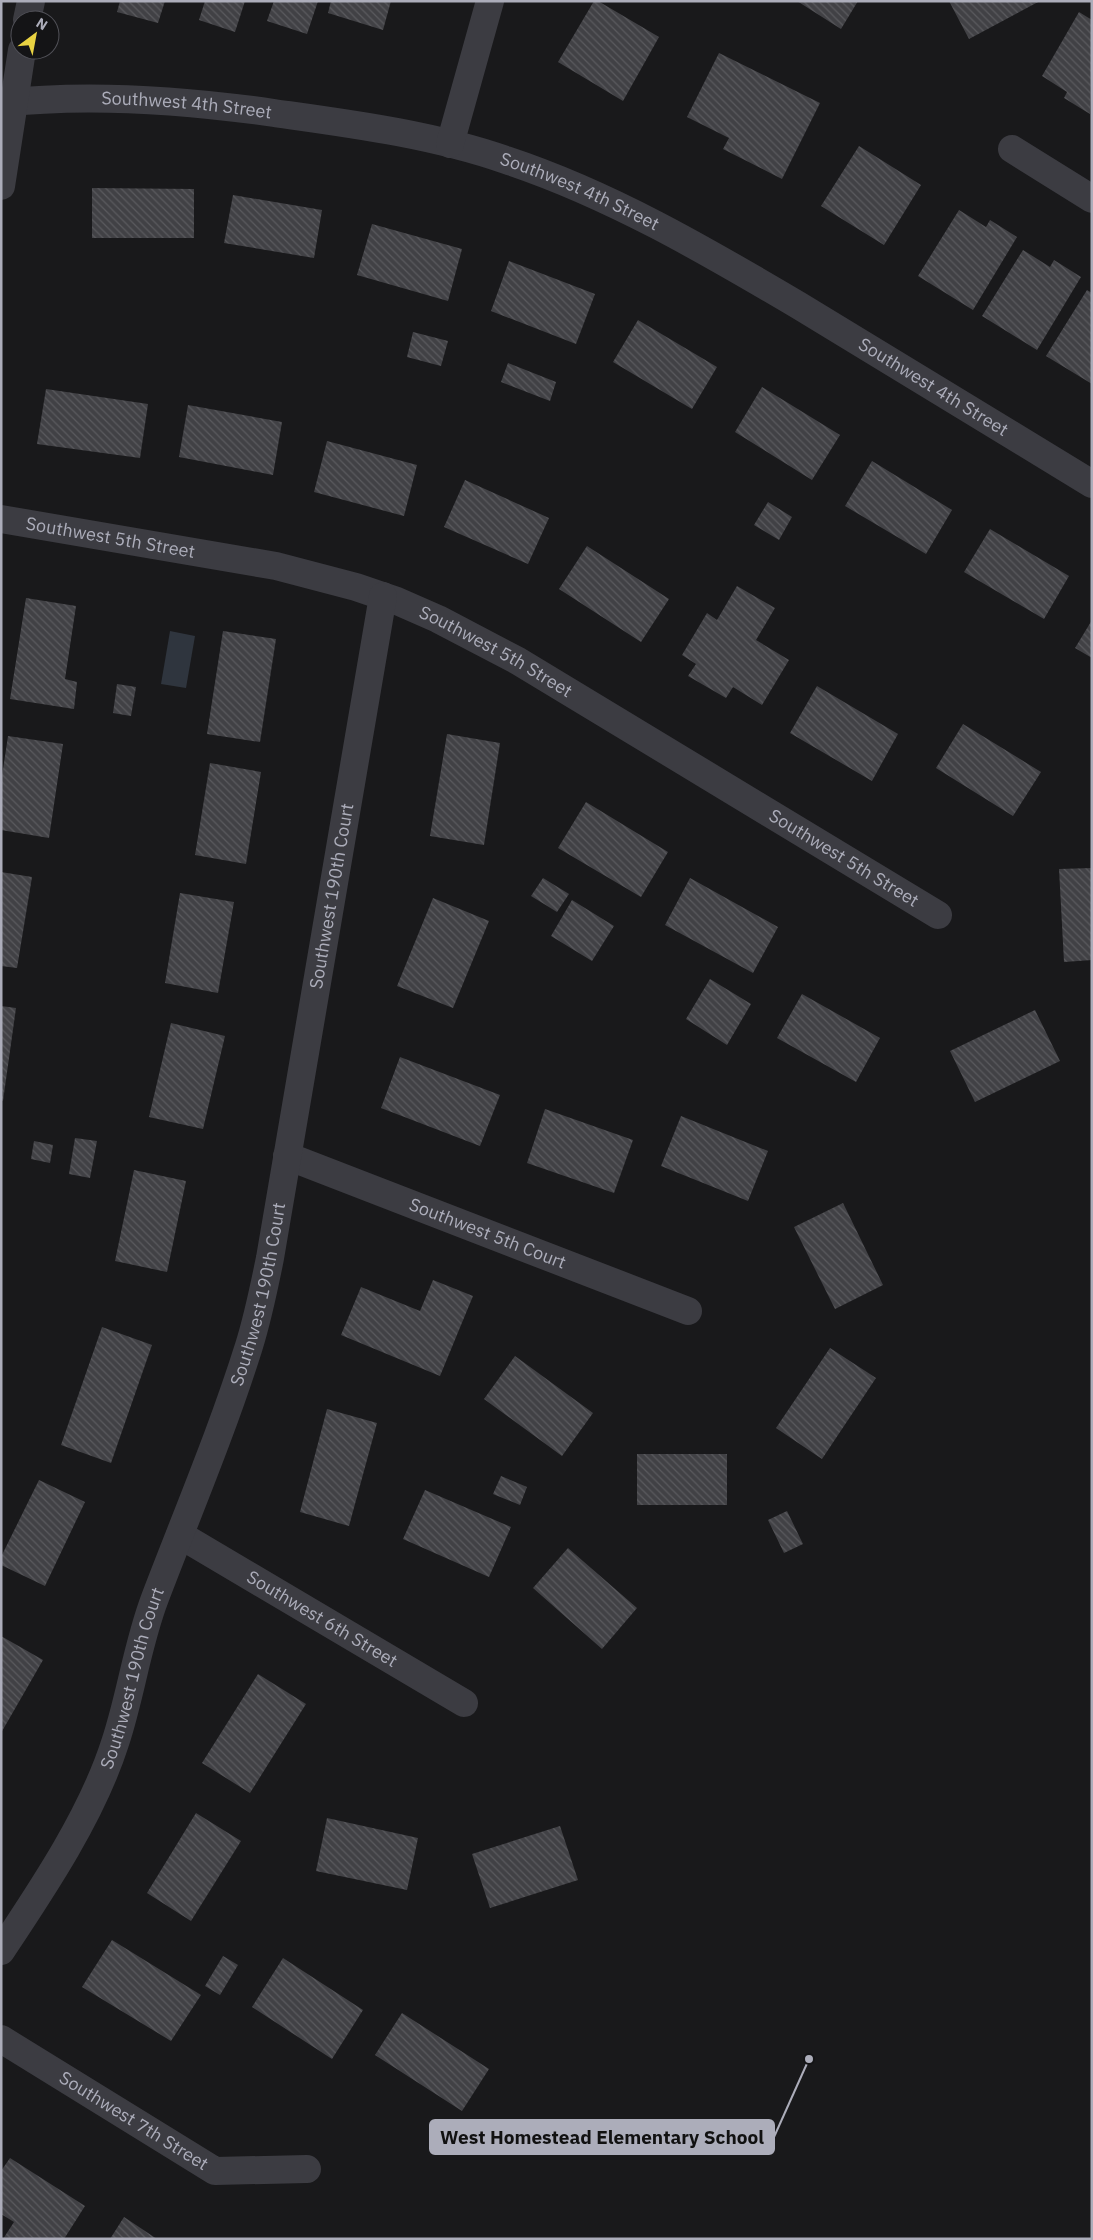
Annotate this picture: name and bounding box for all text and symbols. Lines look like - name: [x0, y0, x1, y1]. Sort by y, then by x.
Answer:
- north arrow: [10, 10, 60, 60]
- text: N: [33, 14, 51, 34]
- street label: Southwest 4th Street: [101, 86, 273, 124]
- street label: Southwest 4th Street: [497, 147, 663, 235]
- street label: Southwest 4th Street: [854, 332, 1013, 441]
- street label: Southwest 5th Street: [24, 511, 197, 563]
- street label: Southwest 5th Street: [416, 600, 577, 702]
- street label: Southwest 190th Court: [304, 802, 358, 991]
- street label: Southwest 5th Street: [765, 804, 923, 912]
- street label: Southwest 5th Court: [406, 1192, 569, 1274]
- street label: Southwest 190th Court: [225, 1201, 290, 1389]
- street label: Southwest 6th Street: [243, 1565, 402, 1672]
- street label: Southwest 190th Court: [95, 1584, 169, 1772]
- street label: Southwest 7th Street: [55, 2066, 213, 2175]
- callout: West Homestead Elementary School: [430, 2120, 774, 2154]
- text: West Homestead Elementary School: [440, 2125, 764, 2149]

